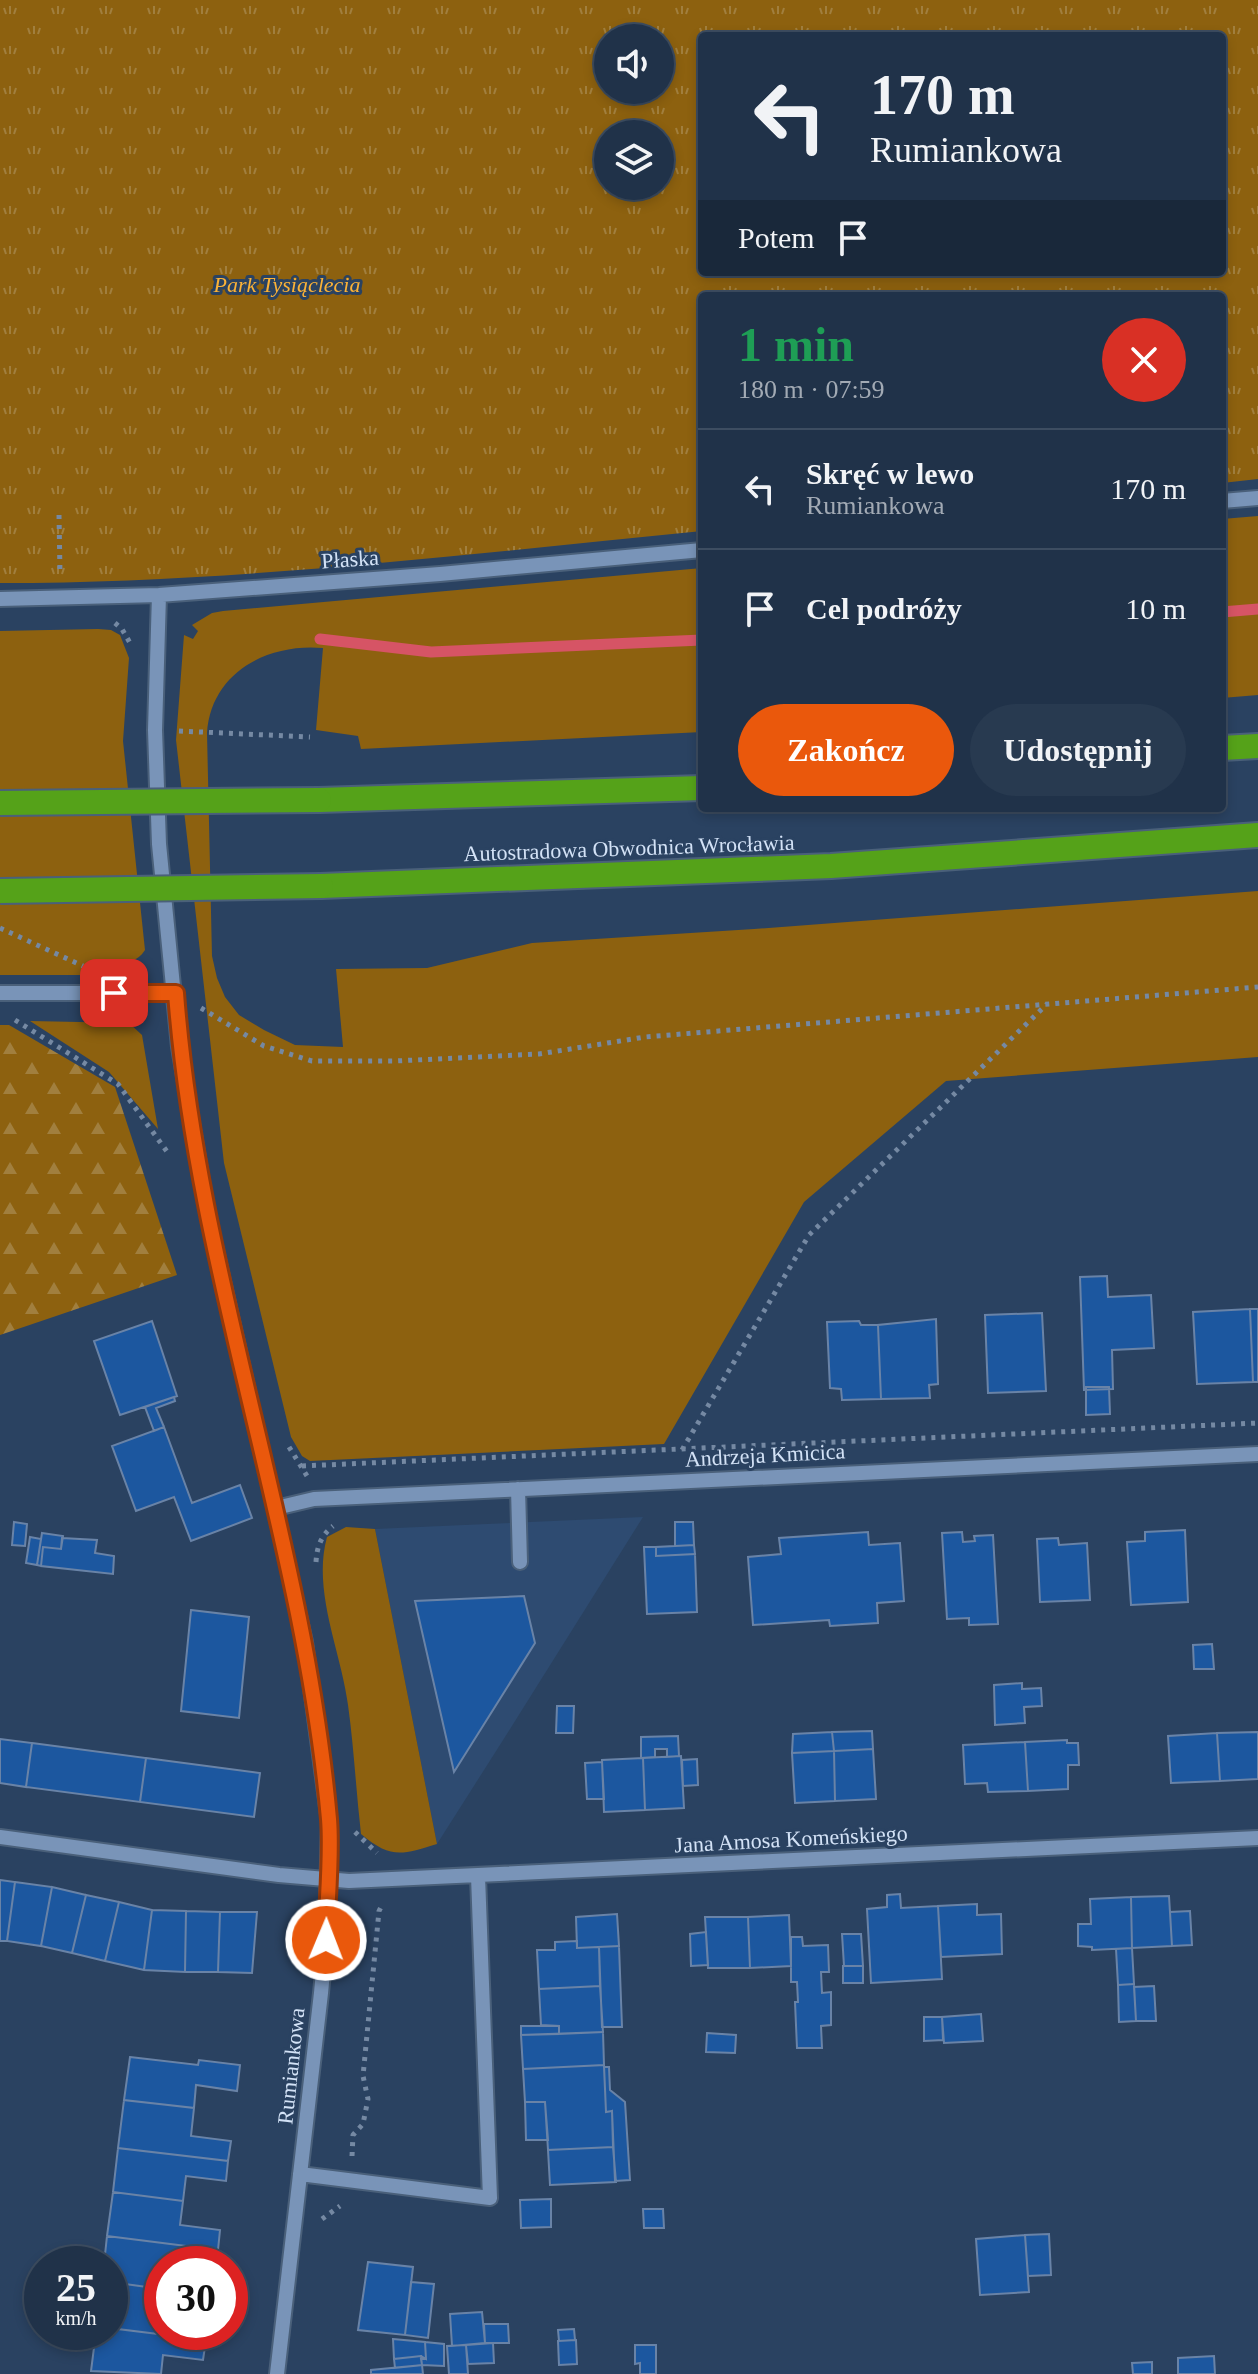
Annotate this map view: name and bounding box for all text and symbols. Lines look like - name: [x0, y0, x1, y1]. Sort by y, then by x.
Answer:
- map controls: [594, 24, 674, 200]
- button: sound: [594, 24, 674, 104]
- icon: left: [738, 64, 842, 168]
- text: 170 m: [870, 64, 1015, 126]
- button: layers: [594, 120, 674, 200]
- text: Rumiankowa: [870, 130, 1062, 170]
- icon: arrive: [831, 216, 875, 260]
- text: Potem: [738, 221, 815, 254]
- park label: Park Tysiąclecia: [213, 272, 360, 297]
- text: 1 min: [738, 318, 854, 371]
- button: close: [1102, 318, 1186, 402]
- text: 180 m · 07:59: [738, 375, 885, 404]
- text: Skręć w lewo: [806, 457, 974, 490]
- icon: left: [738, 467, 782, 511]
- text: 170 m: [1110, 472, 1186, 505]
- text: Rumiankowa: [806, 491, 945, 520]
- street label: Płaska: [320, 545, 380, 573]
- icon: arrive: [738, 587, 782, 631]
- text: Cel podróży: [806, 592, 962, 625]
- text: 10 m: [1125, 592, 1186, 625]
- button: Zakończ: [738, 704, 954, 796]
- button: Udostępnij: [970, 704, 1186, 796]
- street label: Autostradowa Obwodnica Wrocławia: [463, 830, 795, 866]
- pin: [80, 959, 148, 1027]
- icon: arrive: [92, 971, 136, 1015]
- street label: Andrzeja Kmicica: [684, 1438, 846, 1472]
- street label: Jana Amosa Komeńskiego: [674, 1820, 908, 1858]
- position arrow: [284, 1898, 368, 1982]
- street label: Rumiankowa: [272, 2006, 310, 2126]
- speed limit sign: 30: [144, 2246, 248, 2350]
- text: 25: [56, 2265, 96, 2310]
- text: km/h: [55, 2307, 97, 2329]

